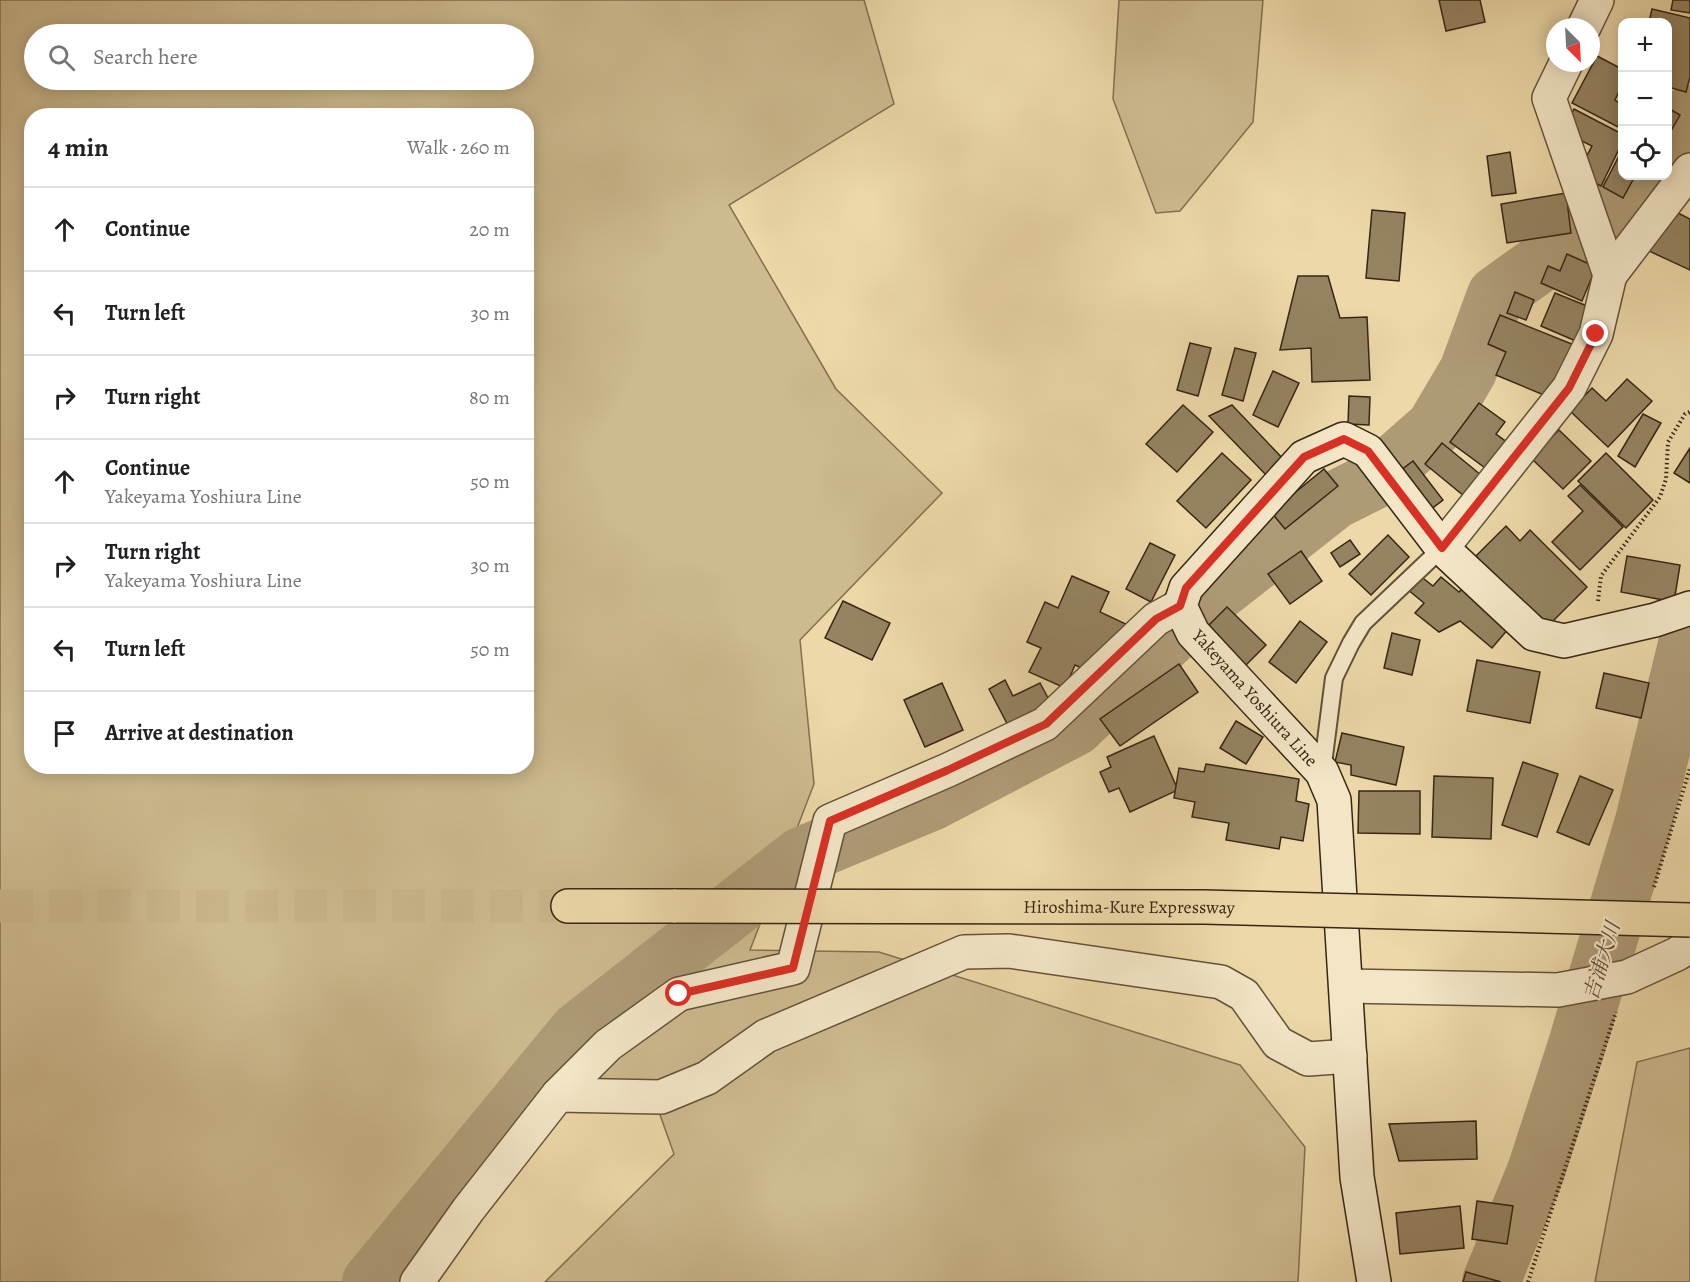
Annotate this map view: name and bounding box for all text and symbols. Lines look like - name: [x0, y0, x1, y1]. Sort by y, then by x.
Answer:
- north arrow: [1546, 18, 1600, 72]
- map controls: [1618, 18, 1672, 180]
- button: +: [1618, 18, 1672, 72]
- search box: [24, 24, 534, 90]
- icon: search: [45, 41, 78, 74]
- text: Search here: [93, 42, 198, 72]
- button: −: [1618, 72, 1672, 126]
- button: locate: [1618, 126, 1672, 180]
- text: 4 min: [48, 130, 109, 165]
- text: Walk · 260 m: [407, 134, 510, 161]
- icon: ahead: [48, 213, 81, 246]
- text: Continue: [105, 214, 190, 244]
- text: 20 m: [469, 216, 510, 243]
- icon: left: [48, 297, 81, 330]
- text: Turn left: [105, 298, 185, 328]
- text: 30 m: [470, 300, 510, 327]
- route end: [1582, 320, 1608, 346]
- icon: right: [48, 381, 81, 414]
- text: Turn right: [105, 382, 201, 412]
- text: 80 m: [469, 384, 510, 411]
- text: Continue: [105, 453, 190, 483]
- icon: ahead: [48, 465, 81, 498]
- text: 50 m: [470, 468, 510, 495]
- text: Yakeyama Yoshiura Line: [105, 483, 302, 510]
- text: Turn right: [105, 537, 201, 567]
- icon: right: [48, 549, 81, 582]
- text: 30 m: [470, 552, 510, 579]
- text: Yakeyama Yoshiura Line: [105, 567, 302, 594]
- street label: Yakeyama Yoshiura Line: [1186, 623, 1323, 772]
- icon: left: [48, 633, 81, 666]
- text: Turn left: [105, 634, 185, 664]
- text: 50 m: [470, 636, 510, 663]
- icon: arrive: [48, 717, 81, 750]
- text: Arrive at destination: [105, 718, 294, 748]
- street label: Hiroshima-Kure Expressway: [1023, 895, 1236, 920]
- water label: 吉浦大川: [1577, 917, 1627, 1003]
- route start: [665, 980, 691, 1006]

